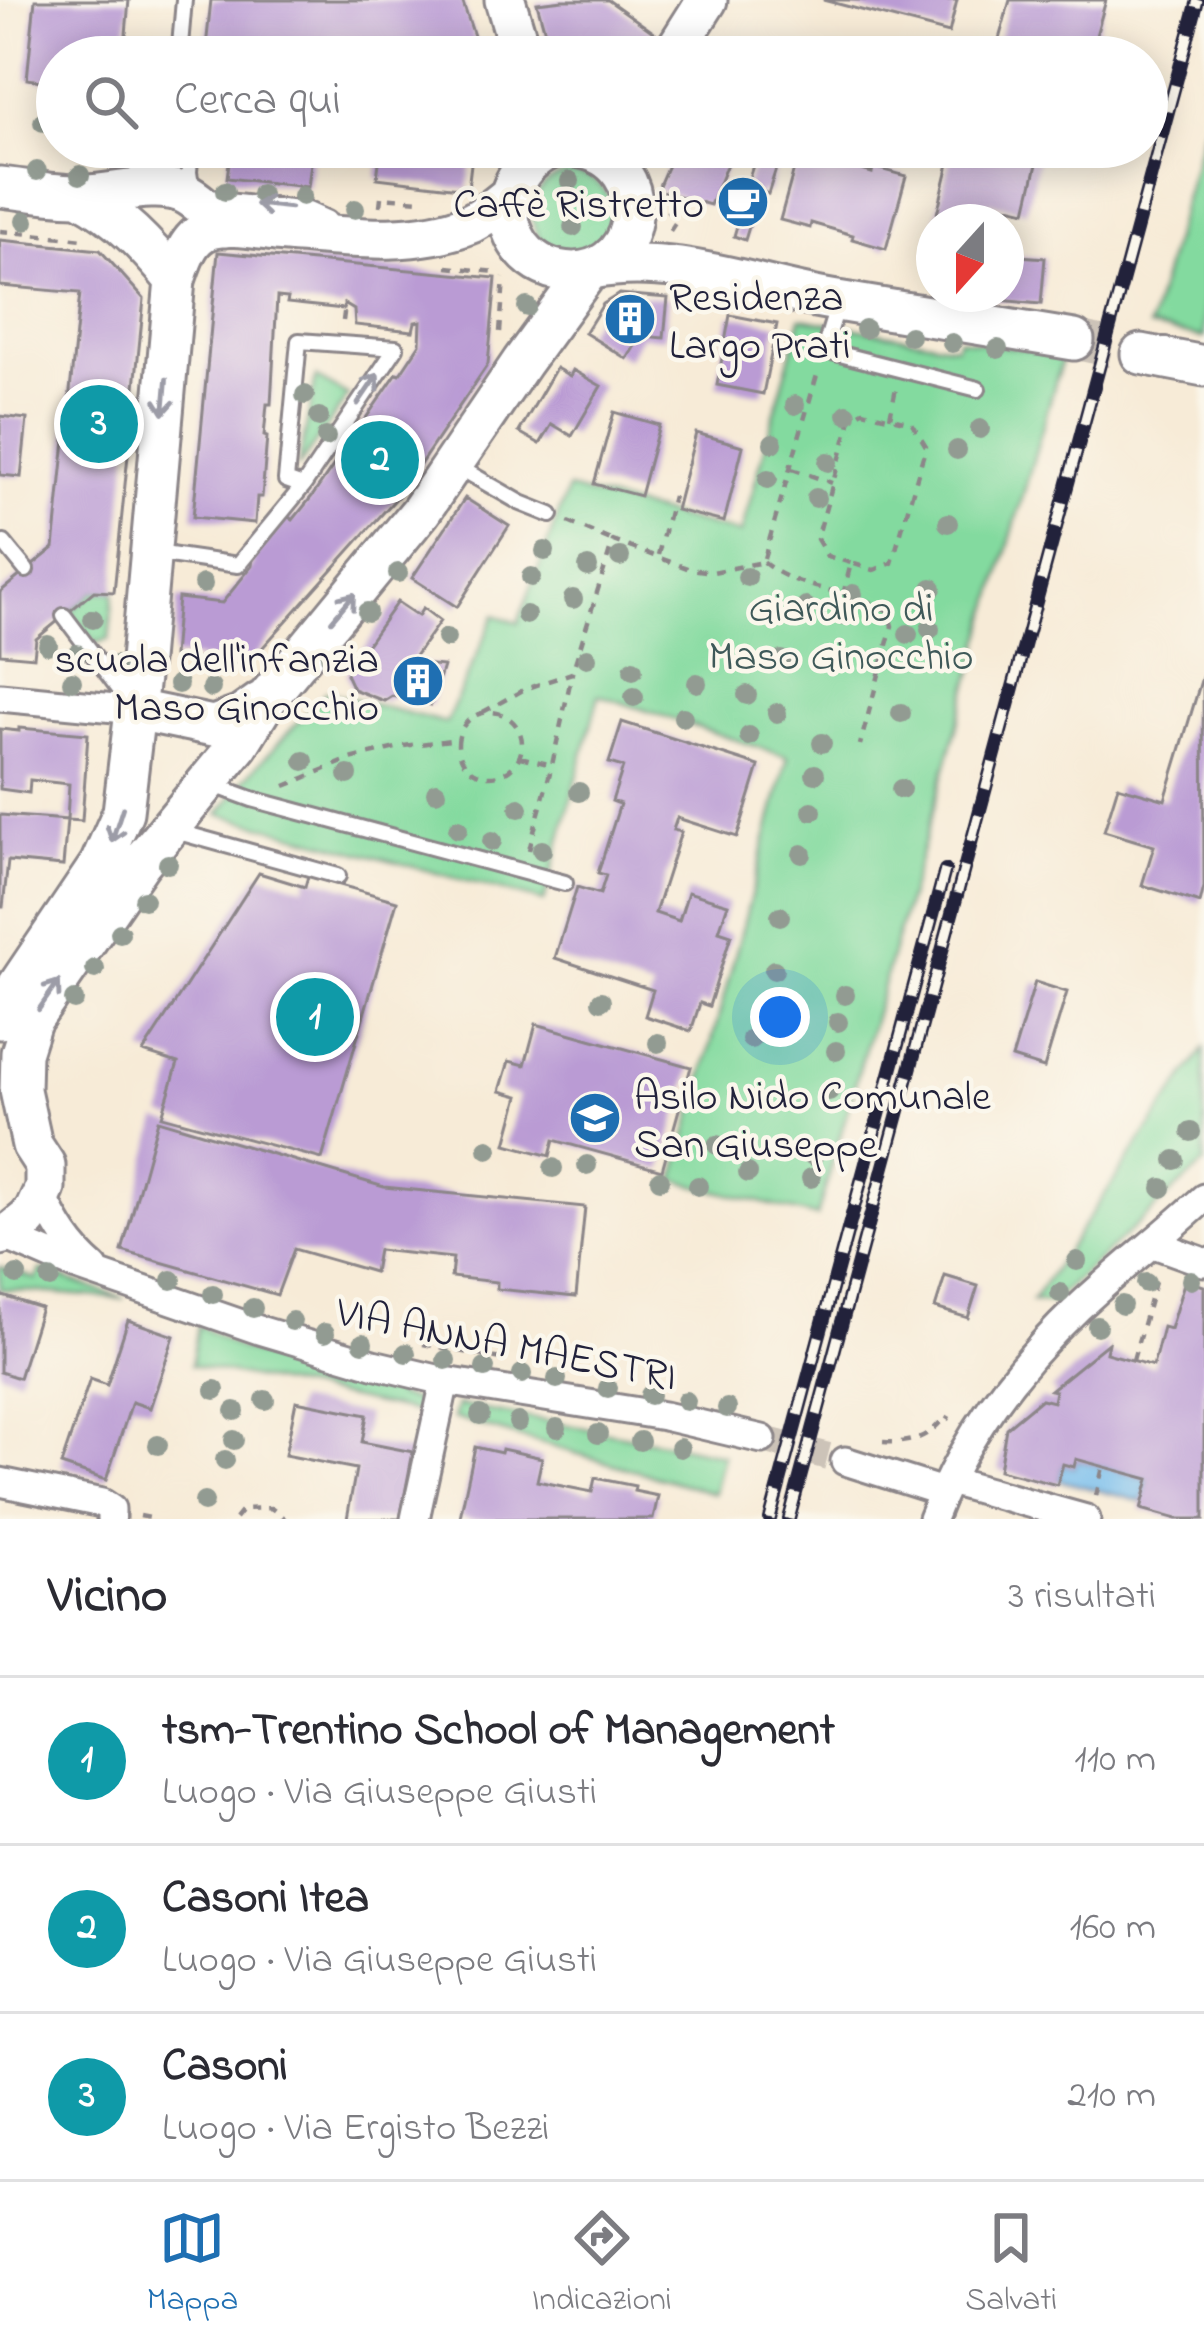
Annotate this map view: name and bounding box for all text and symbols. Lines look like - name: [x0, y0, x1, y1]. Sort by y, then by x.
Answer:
- search box: [36, 36, 1168, 168]
- icon: search: [78, 69, 144, 135]
- text: Cerca qui: [174, 69, 341, 135]
- cafe icon: Caffè Ristretto: [715, 174, 771, 230]
- place label: Caffè Ristretto: [453, 176, 704, 237]
- one-way arrow: [254, 194, 293, 217]
- north arrow: [916, 204, 1024, 312]
- place label: Residenza Largo Prati: [669, 269, 851, 378]
- building icon: Residenza Largo Prati: [602, 291, 658, 347]
- one-way arrow: [355, 372, 380, 406]
- one-way arrow: [153, 377, 176, 416]
- pin: 3: [60, 379, 138, 469]
- pin: 2: [341, 415, 419, 505]
- park label: Giardino di Maso Ginocchio: [709, 580, 973, 689]
- one-way arrow: [328, 592, 356, 623]
- place label: scuola dell'infanzia Maso Ginocchio: [54, 631, 379, 740]
- building icon: scuola dell'infanzia Maso Ginocchio: [390, 653, 446, 709]
- one-way arrow: [105, 805, 127, 843]
- pin: 1: [276, 972, 354, 1062]
- one-way arrow: [36, 978, 61, 1012]
- your location: [750, 987, 810, 1047]
- place label: Asilo Nido Comunale San Giuseppe: [634, 1068, 991, 1177]
- school or university icon: Asilo Nido Comunale San Giuseppe: [567, 1090, 623, 1146]
- street label: VIA ANNA MAESTRI: [330, 1283, 682, 1409]
- text: Vicino: [48, 1560, 167, 1635]
- text: 3 risultati: [1008, 1569, 1156, 1626]
- text: tsm-Trentino School of Management: [162, 1699, 835, 1765]
- text: 1: [81, 1732, 93, 1789]
- text: 110 m: [1074, 1732, 1156, 1789]
- text: Luogo · Via Giuseppe Giusti: [162, 1765, 597, 1822]
- text: Casoni Itea: [162, 1867, 369, 1933]
- text: 2: [77, 1900, 97, 1957]
- text: 160 m: [1070, 1900, 1156, 1957]
- text: Luogo · Via Giuseppe Giusti: [162, 1933, 597, 1990]
- text: Casoni: [162, 2035, 288, 2101]
- text: 3: [79, 2068, 95, 2125]
- text: 210 m: [1067, 2068, 1156, 2125]
- text: Luogo · Via Ergisto Bezzi: [162, 2101, 549, 2158]
- tab: Mappa: [147, 2205, 238, 2325]
- tab: Indicazioni: [532, 2205, 672, 2325]
- tab: Salvati: [965, 2205, 1057, 2325]

